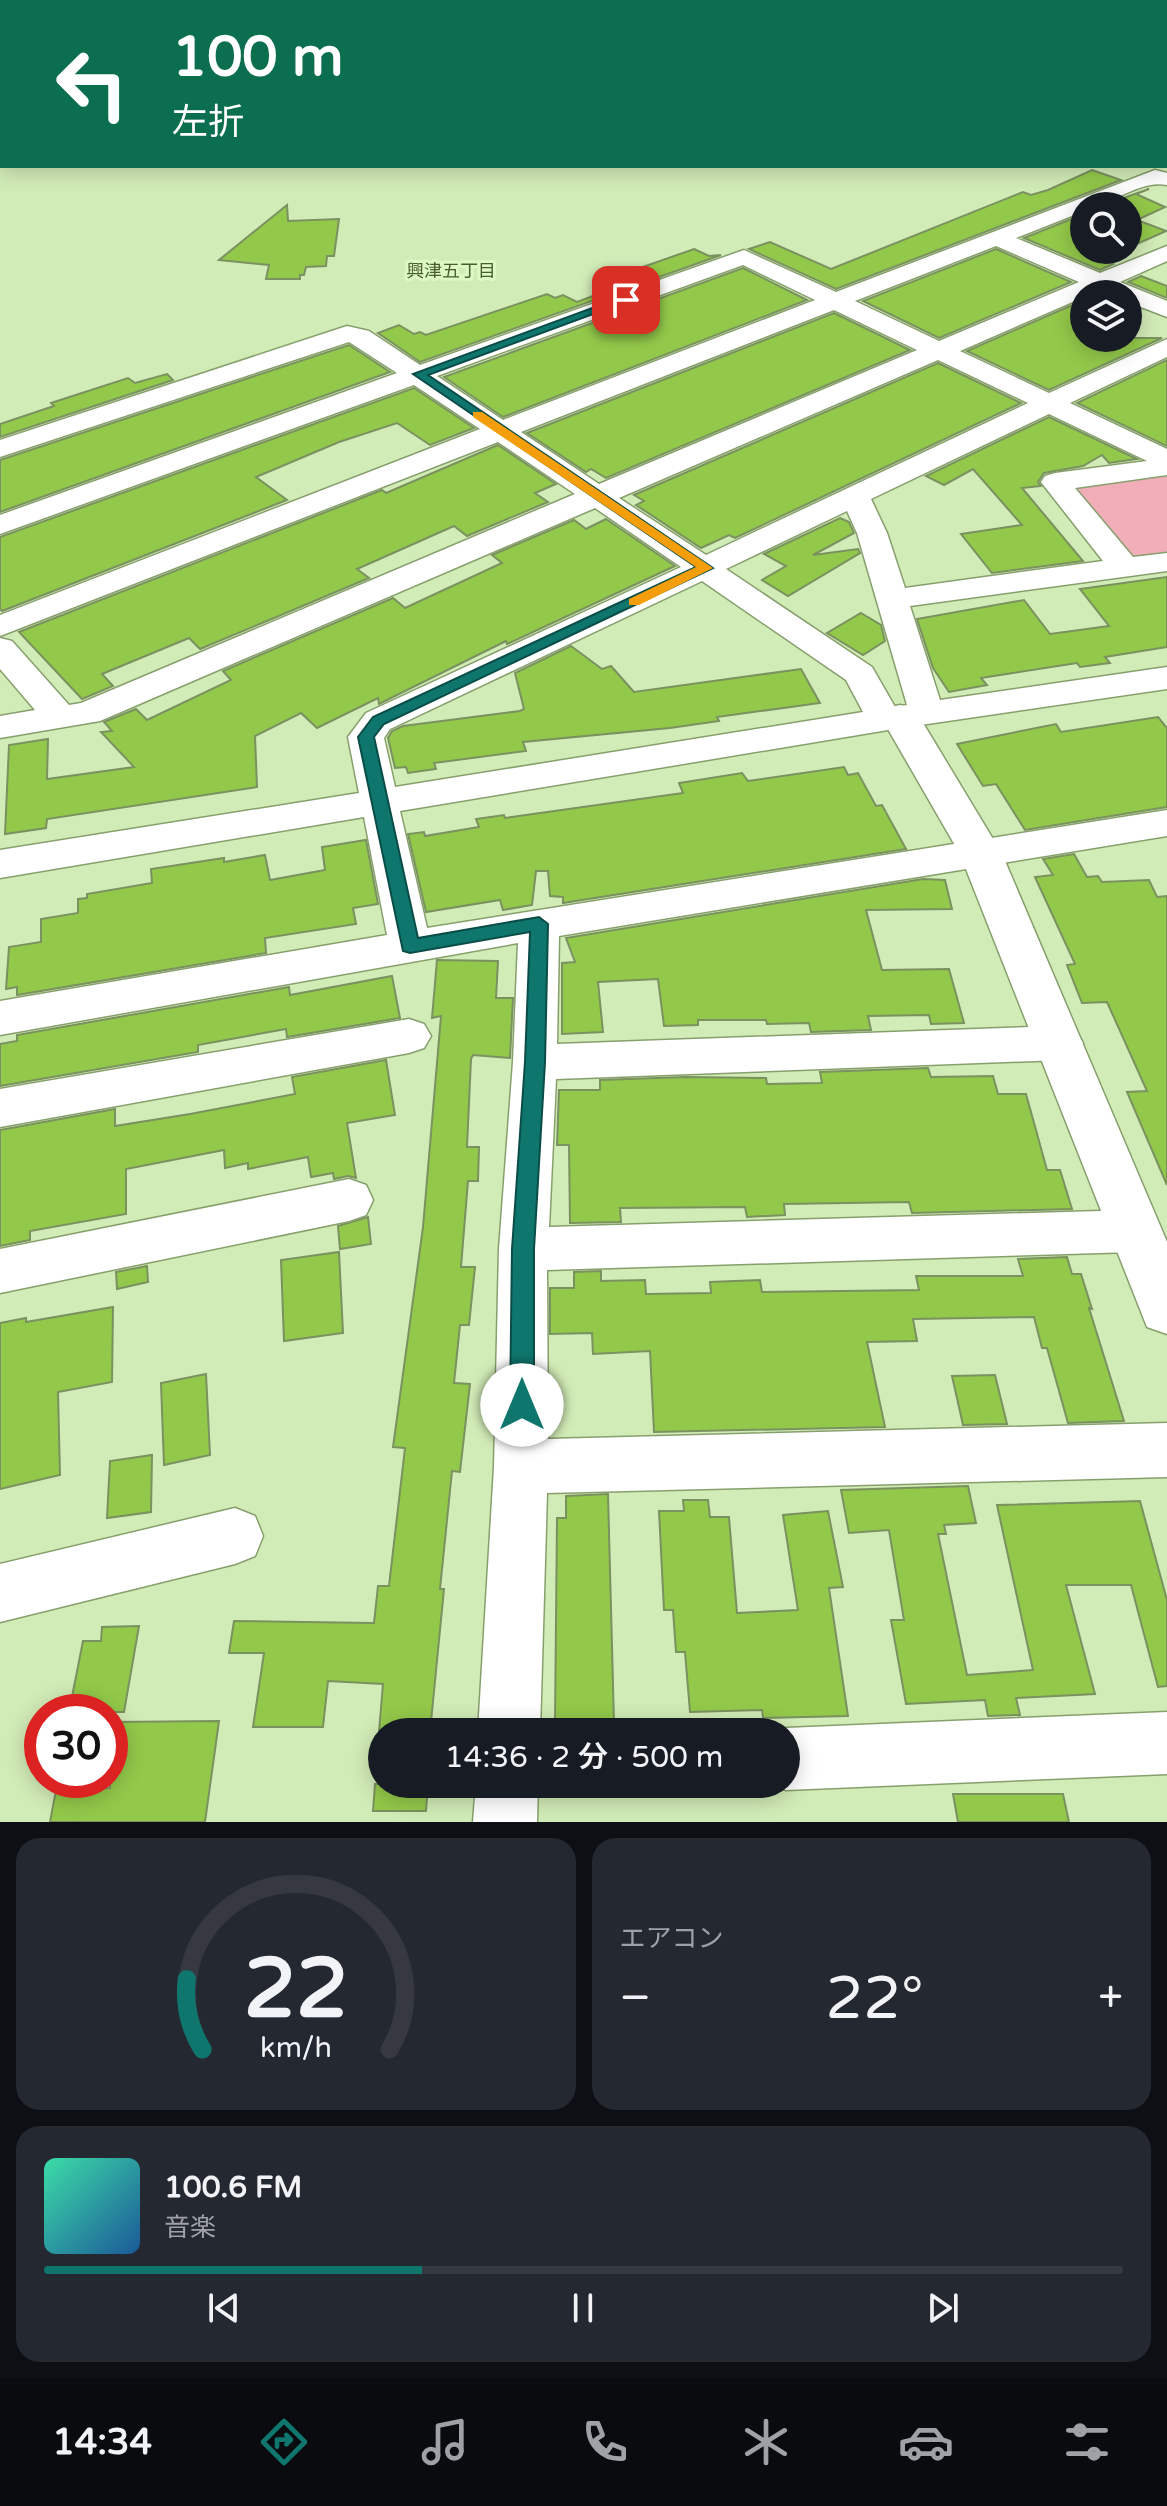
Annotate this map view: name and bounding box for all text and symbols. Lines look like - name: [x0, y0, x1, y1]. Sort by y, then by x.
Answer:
- text: 100 m: [172, 24, 343, 91]
- icon: left: [40, 32, 144, 136]
- text: 左折: [172, 101, 244, 144]
- map controls: [1070, 192, 1142, 352]
- button: search: [1070, 192, 1142, 264]
- district label: 興津五丁目: [406, 260, 496, 282]
- pin: [592, 266, 660, 334]
- icon: arrive: [604, 278, 648, 322]
- button: layers: [1070, 280, 1142, 352]
- position arrow: [480, 1363, 564, 1447]
- speed limit sign: 30: [24, 1694, 128, 1798]
- text: 14:36 · 2 分 · 500 m: [445, 1739, 723, 1776]
- text: エアコン: [620, 1923, 724, 1954]
- text: 22: [244, 1940, 348, 2040]
- text: 22°: [826, 1963, 924, 2035]
- text: −: [620, 1972, 651, 2025]
- text: +: [1098, 1972, 1123, 2025]
- text: km/h: [260, 2031, 332, 2065]
- text: 100.6 FM: [164, 2169, 302, 2206]
- text: 音楽: [164, 2212, 216, 2243]
- icon: previous: [202, 2286, 246, 2330]
- icon: pause: [561, 2286, 605, 2330]
- icon: next: [921, 2286, 965, 2330]
- icon: directions: [256, 2414, 312, 2470]
- icon: music: [417, 2414, 473, 2470]
- icon: phone: [577, 2414, 633, 2470]
- icon: climate: [738, 2414, 794, 2470]
- icon: car: [898, 2414, 954, 2470]
- icon: filters: [1059, 2414, 1115, 2470]
- text: 14:34: [52, 2421, 152, 2464]

